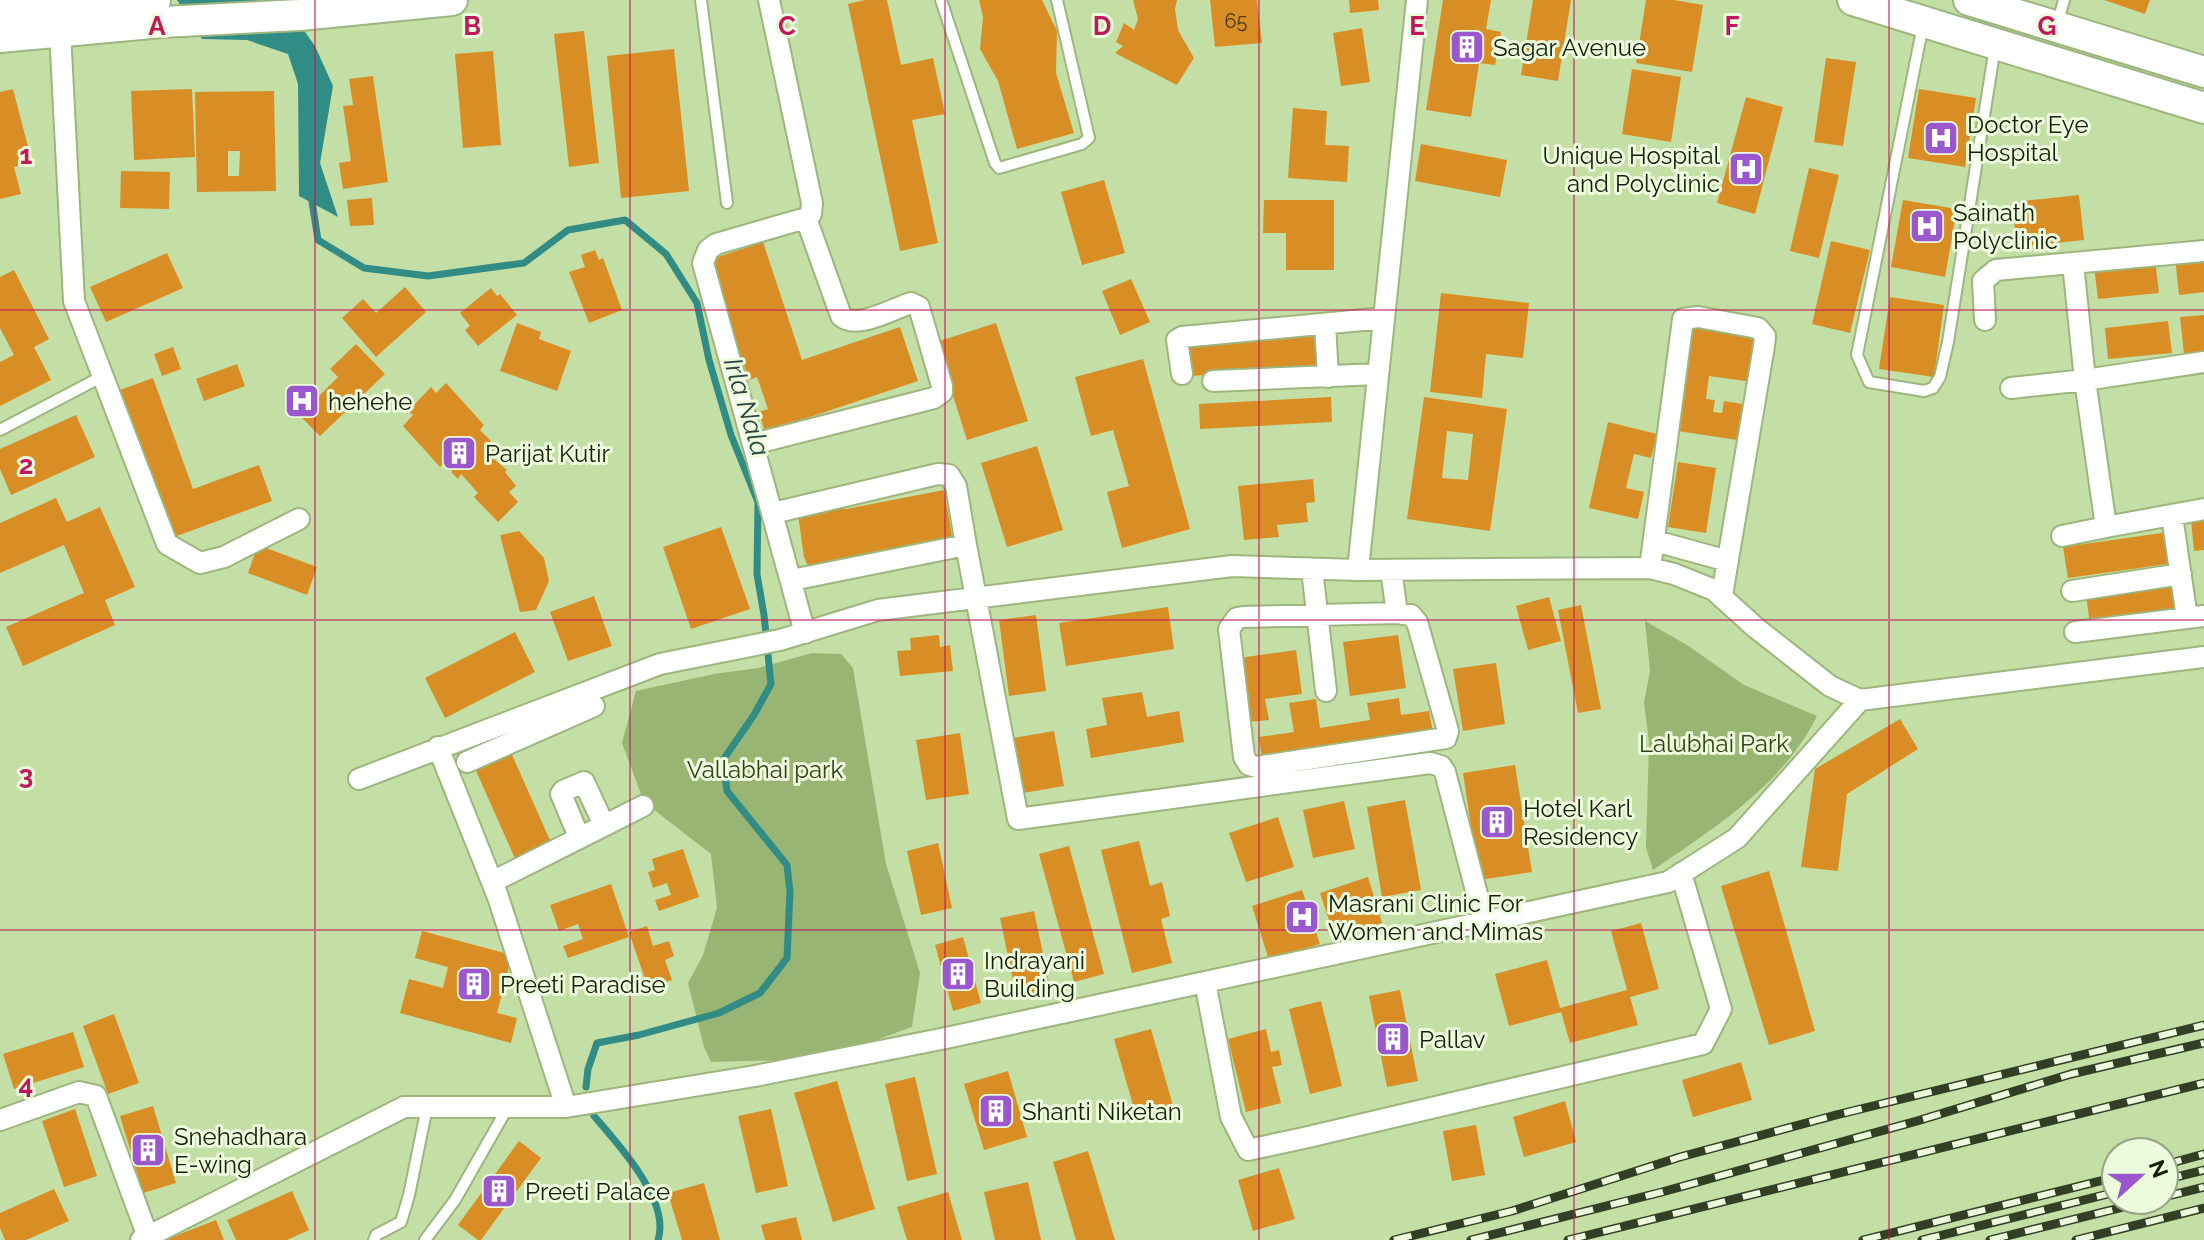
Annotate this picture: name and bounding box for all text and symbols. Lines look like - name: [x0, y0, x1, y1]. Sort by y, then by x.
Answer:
- house number: 65: [1225, 9, 1248, 33]
- text: A: [148, 11, 166, 41]
- text: B: [463, 11, 481, 41]
- text: C: [778, 11, 796, 41]
- text: D: [1093, 11, 1111, 41]
- text: E: [1409, 11, 1425, 41]
- text: F: [1725, 11, 1740, 41]
- text: G: [2038, 11, 2056, 41]
- building icon: Sagar Avenue: [1448, 28, 1486, 66]
- place label: Sagar Avenue: [1493, 33, 1646, 62]
- place label: Doctor Eye Hospital: [1967, 110, 2089, 167]
- hospital icon: Doctor Eye Hospital: [1922, 119, 1960, 157]
- text: 1: [20, 140, 33, 170]
- place label: Unique Hospital and Polyclinic: [1542, 141, 1720, 198]
- hospital icon: Unique Hospital and Polyclinic: [1727, 150, 1765, 188]
- place label: Sainath Polyclinic: [1953, 198, 2058, 255]
- hospital icon: Sainath Polyclinic: [1908, 207, 1946, 245]
- water label: Irla Nala: [718, 354, 776, 460]
- hospital icon: hehehe: [283, 382, 321, 420]
- place label: hehehe: [328, 387, 412, 416]
- building icon: Parijat Kutir: [440, 434, 478, 472]
- place label: Parijat Kutir: [485, 439, 611, 468]
- text: 2: [19, 450, 33, 480]
- park label: Lalubhai Park: [1639, 729, 1789, 758]
- park label: Vallabhai park: [687, 755, 844, 784]
- text: 3: [19, 760, 33, 790]
- place label: Hotel Karl Residency: [1523, 794, 1638, 851]
- building icon: Hotel Karl Residency: [1478, 803, 1516, 841]
- place label: Masrani Clinic For Women and Mimas: [1328, 889, 1543, 946]
- hospital icon: Masrani Clinic For Women and Mimas: [1283, 898, 1321, 936]
- place label: Indrayani Building: [984, 946, 1085, 1003]
- building icon: Indrayani Building: [939, 955, 977, 993]
- building icon: Preeti Paradise: [455, 965, 493, 1003]
- place label: Preeti Paradise: [500, 970, 666, 999]
- building icon: Pallav: [1374, 1020, 1412, 1058]
- place label: Pallav: [1419, 1025, 1486, 1054]
- text: 4: [19, 1070, 33, 1100]
- building icon: Shanti Niketan: [977, 1092, 1015, 1130]
- place label: Shanti Niketan: [1022, 1097, 1182, 1126]
- place label: Snehadhara E-wing: [174, 1122, 307, 1179]
- building icon: Snehadhara E-wing: [129, 1131, 167, 1169]
- north arrow: [2100, 1136, 2180, 1216]
- text: N: [2144, 1156, 2174, 1181]
- building icon: Preeti Palace: [480, 1172, 518, 1210]
- place label: Preeti Palace: [525, 1177, 670, 1206]

